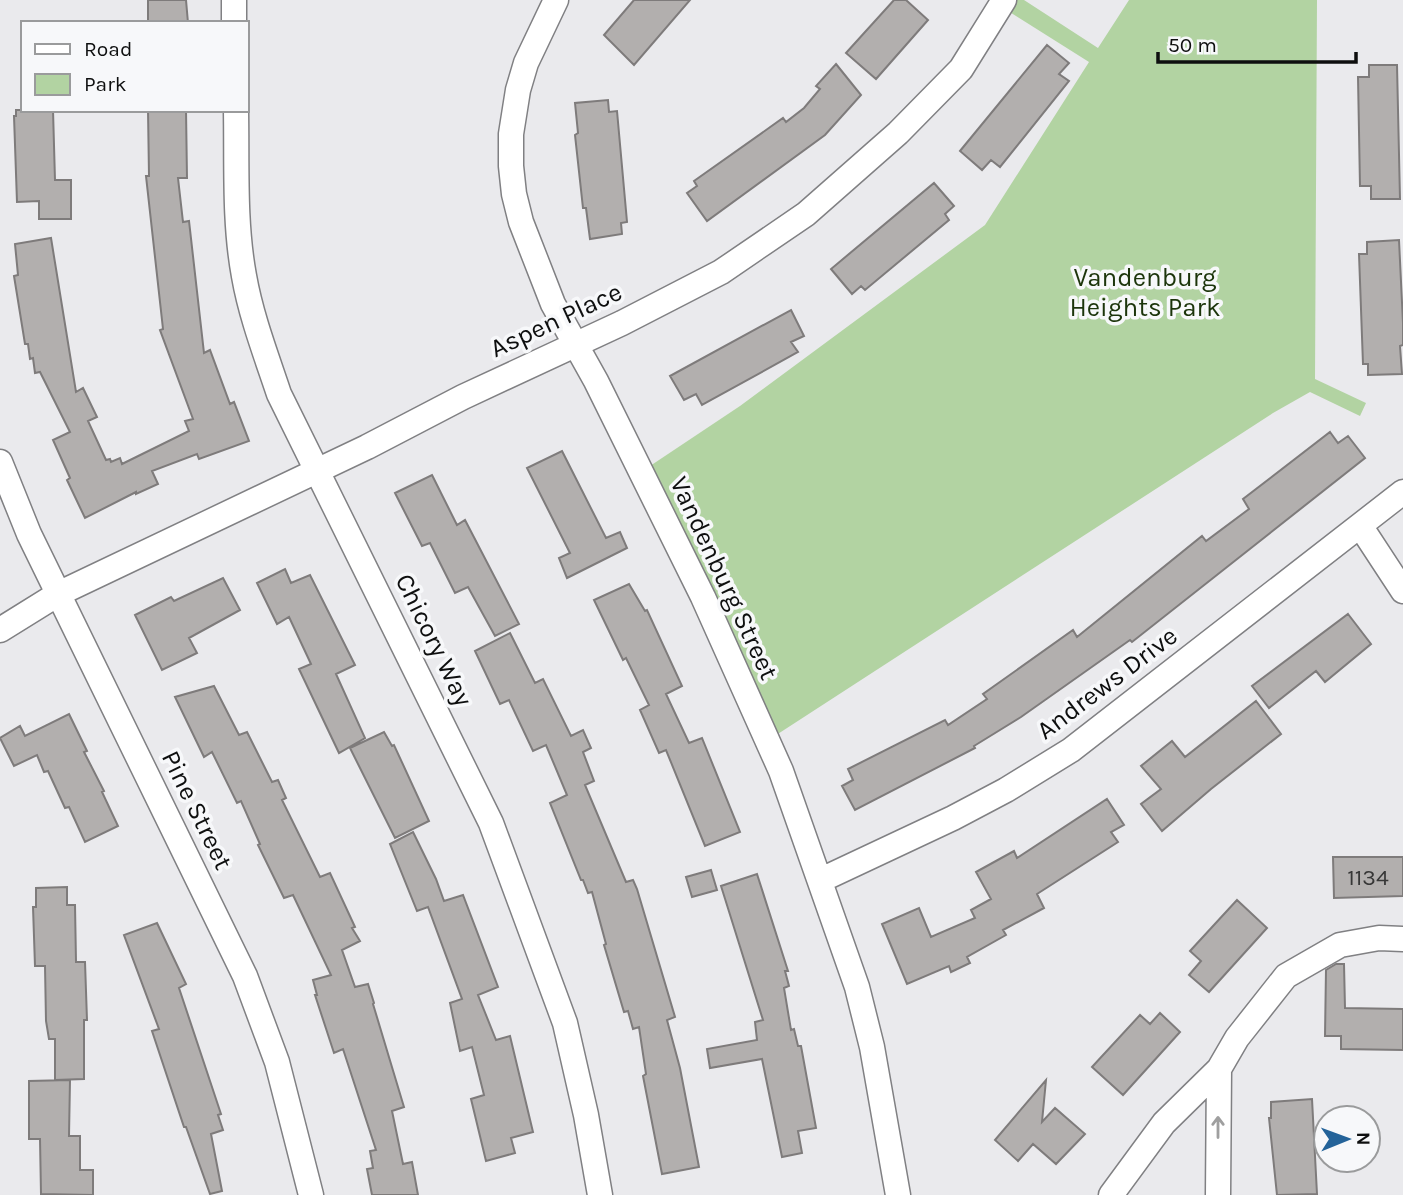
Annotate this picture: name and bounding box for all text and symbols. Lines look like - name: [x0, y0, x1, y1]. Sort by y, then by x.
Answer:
- legend: [21, 21, 248, 112]
- scale bar: [1158, 21, 1356, 65]
- text: 50 m: [1168, 33, 1217, 57]
- text: Road: [84, 37, 132, 61]
- text: Park: [84, 72, 127, 96]
- park label: Vandenburg Heights Park: [1069, 262, 1221, 323]
- street label: Aspen Place: [485, 276, 627, 364]
- street label: Vandenburg Street: [663, 471, 785, 685]
- street label: Chicory Way: [389, 569, 479, 711]
- street label: Andrews Drive: [1031, 620, 1183, 746]
- street label: Pine Street: [155, 745, 239, 875]
- house number: 1134: [1347, 864, 1389, 891]
- north arrow: [1312, 1104, 1382, 1174]
- one-way arrow: [1212, 1116, 1225, 1139]
- text: N: [1352, 1132, 1374, 1146]

